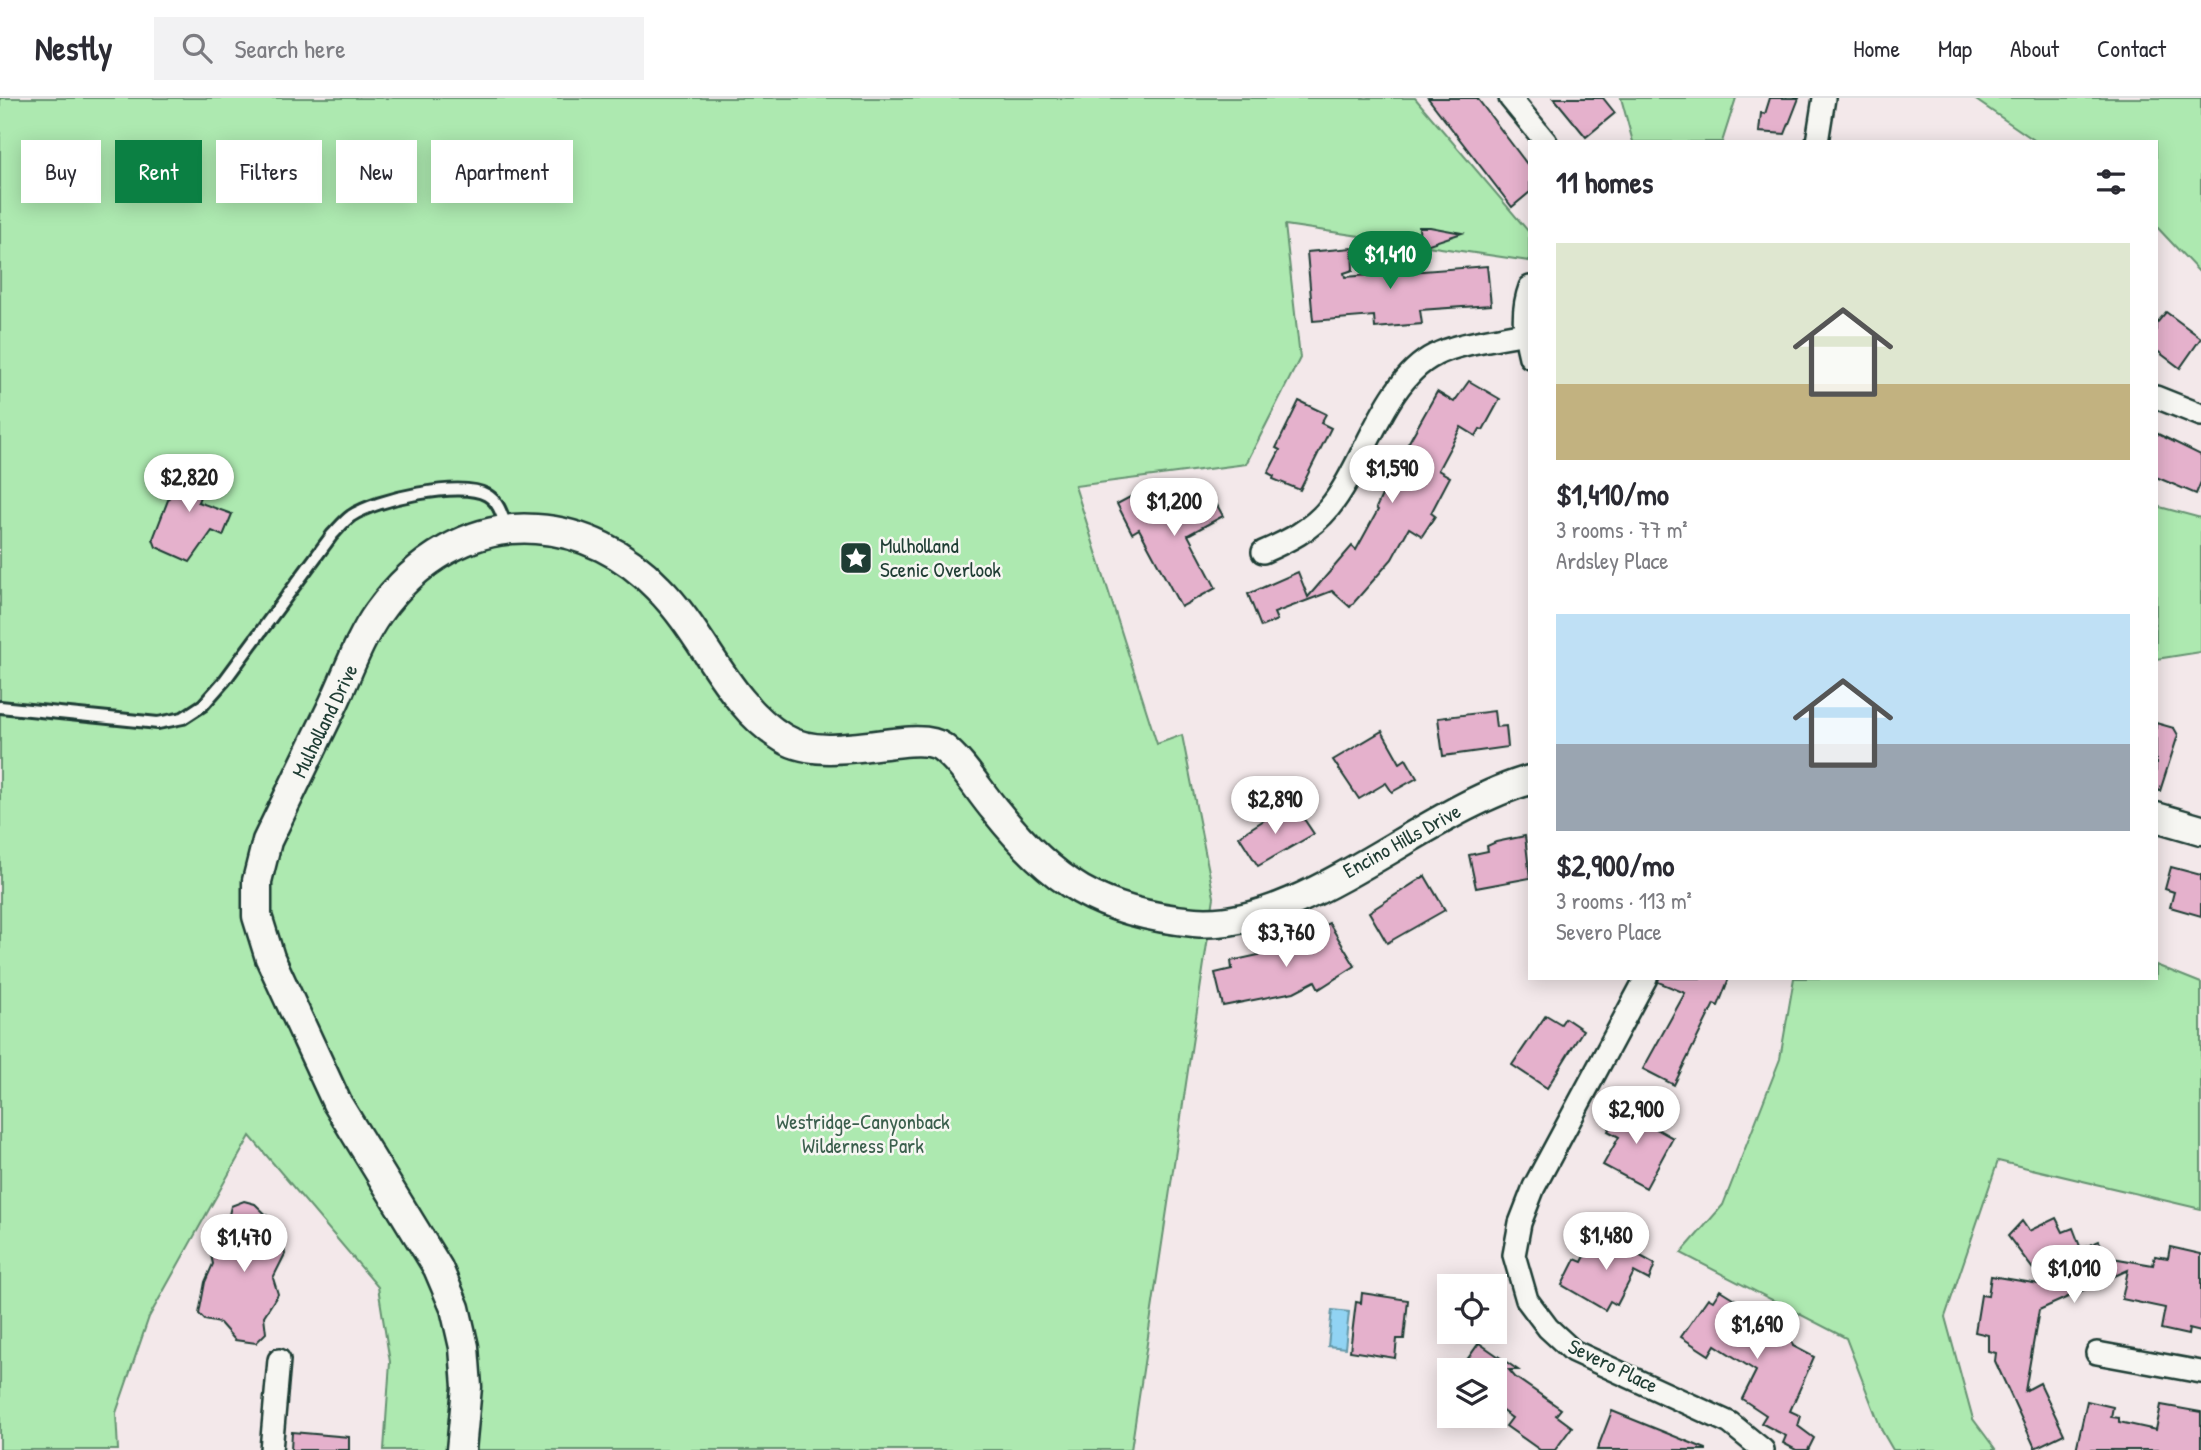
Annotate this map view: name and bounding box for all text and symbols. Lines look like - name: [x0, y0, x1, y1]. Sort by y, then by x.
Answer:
- search box: [154, 17, 644, 80]
- text: Nestly: [35, 26, 112, 70]
- icon: search: [178, 29, 216, 67]
- text: Search here: [234, 31, 346, 66]
- text: Home: [1853, 32, 1900, 64]
- text: Map: [1938, 32, 1972, 64]
- text: About: [2010, 32, 2059, 64]
- text: Contact: [2097, 32, 2166, 64]
- chip: Buy: [21, 140, 101, 203]
- chip: Rent: [115, 140, 202, 203]
- chip: Filters: [216, 140, 322, 203]
- chip: New: [336, 140, 417, 203]
- chip: Apartment: [431, 140, 573, 203]
- text: 11 homes: [1556, 162, 1653, 202]
- icon: filters: [2092, 163, 2130, 201]
- pin: $1,410: [1333, 232, 1447, 291]
- text: $1,410: [1364, 238, 1416, 269]
- icon: home: [1780, 289, 1906, 415]
- pin: $1,590: [1335, 446, 1449, 505]
- text: $1,590: [1365, 452, 1419, 483]
- pin: $2,820: [132, 454, 246, 514]
- text: $2,820: [160, 461, 218, 492]
- text: $1,410/mo: [1556, 474, 1669, 514]
- pin: $1,200: [1117, 478, 1231, 538]
- text: $1,200: [1146, 485, 1202, 516]
- text: 3 rooms · 77 m²: [1556, 514, 1688, 545]
- place label: Mulholland Scenic Overlook: [880, 531, 1001, 584]
- place icon: Mulholland Scenic Overlook: [837, 539, 875, 577]
- text: Ardsley Place: [1556, 545, 1668, 576]
- street label: Mulholland Drive: [285, 659, 365, 782]
- icon: home: [1780, 660, 1906, 786]
- pin: $2,890: [1218, 776, 1332, 836]
- text: $2,890: [1247, 783, 1303, 814]
- street label: Encino Hills Drive: [1338, 796, 1466, 885]
- text: $2,900/mo: [1556, 845, 1674, 885]
- text: 3 rooms · 113 m²: [1556, 885, 1692, 916]
- pin: $3,760: [1229, 910, 1343, 969]
- text: $3,760: [1257, 916, 1315, 947]
- text: Severo Place: [1556, 916, 1662, 947]
- pin: $2,900: [1579, 1086, 1693, 1146]
- text: $2,900: [1608, 1093, 1664, 1124]
- park label: Westridge-Canyonback Wilderness Park: [776, 1107, 950, 1160]
- pin: $1,480: [1549, 1212, 1663, 1272]
- pin: $1,470: [187, 1214, 301, 1274]
- text: $1,480: [1579, 1219, 1633, 1250]
- text: $1,470: [217, 1221, 271, 1252]
- pin: $1,010: [2017, 1246, 2131, 1305]
- text: $1,010: [2047, 1252, 2101, 1283]
- map controls: [1437, 1274, 1507, 1428]
- button: locate: [1437, 1274, 1507, 1344]
- pin: $1,690: [1700, 1302, 1814, 1361]
- text: $1,690: [1731, 1308, 1783, 1339]
- street label: Severo Place: [1563, 1331, 1663, 1400]
- button: layers: [1437, 1358, 1507, 1428]

